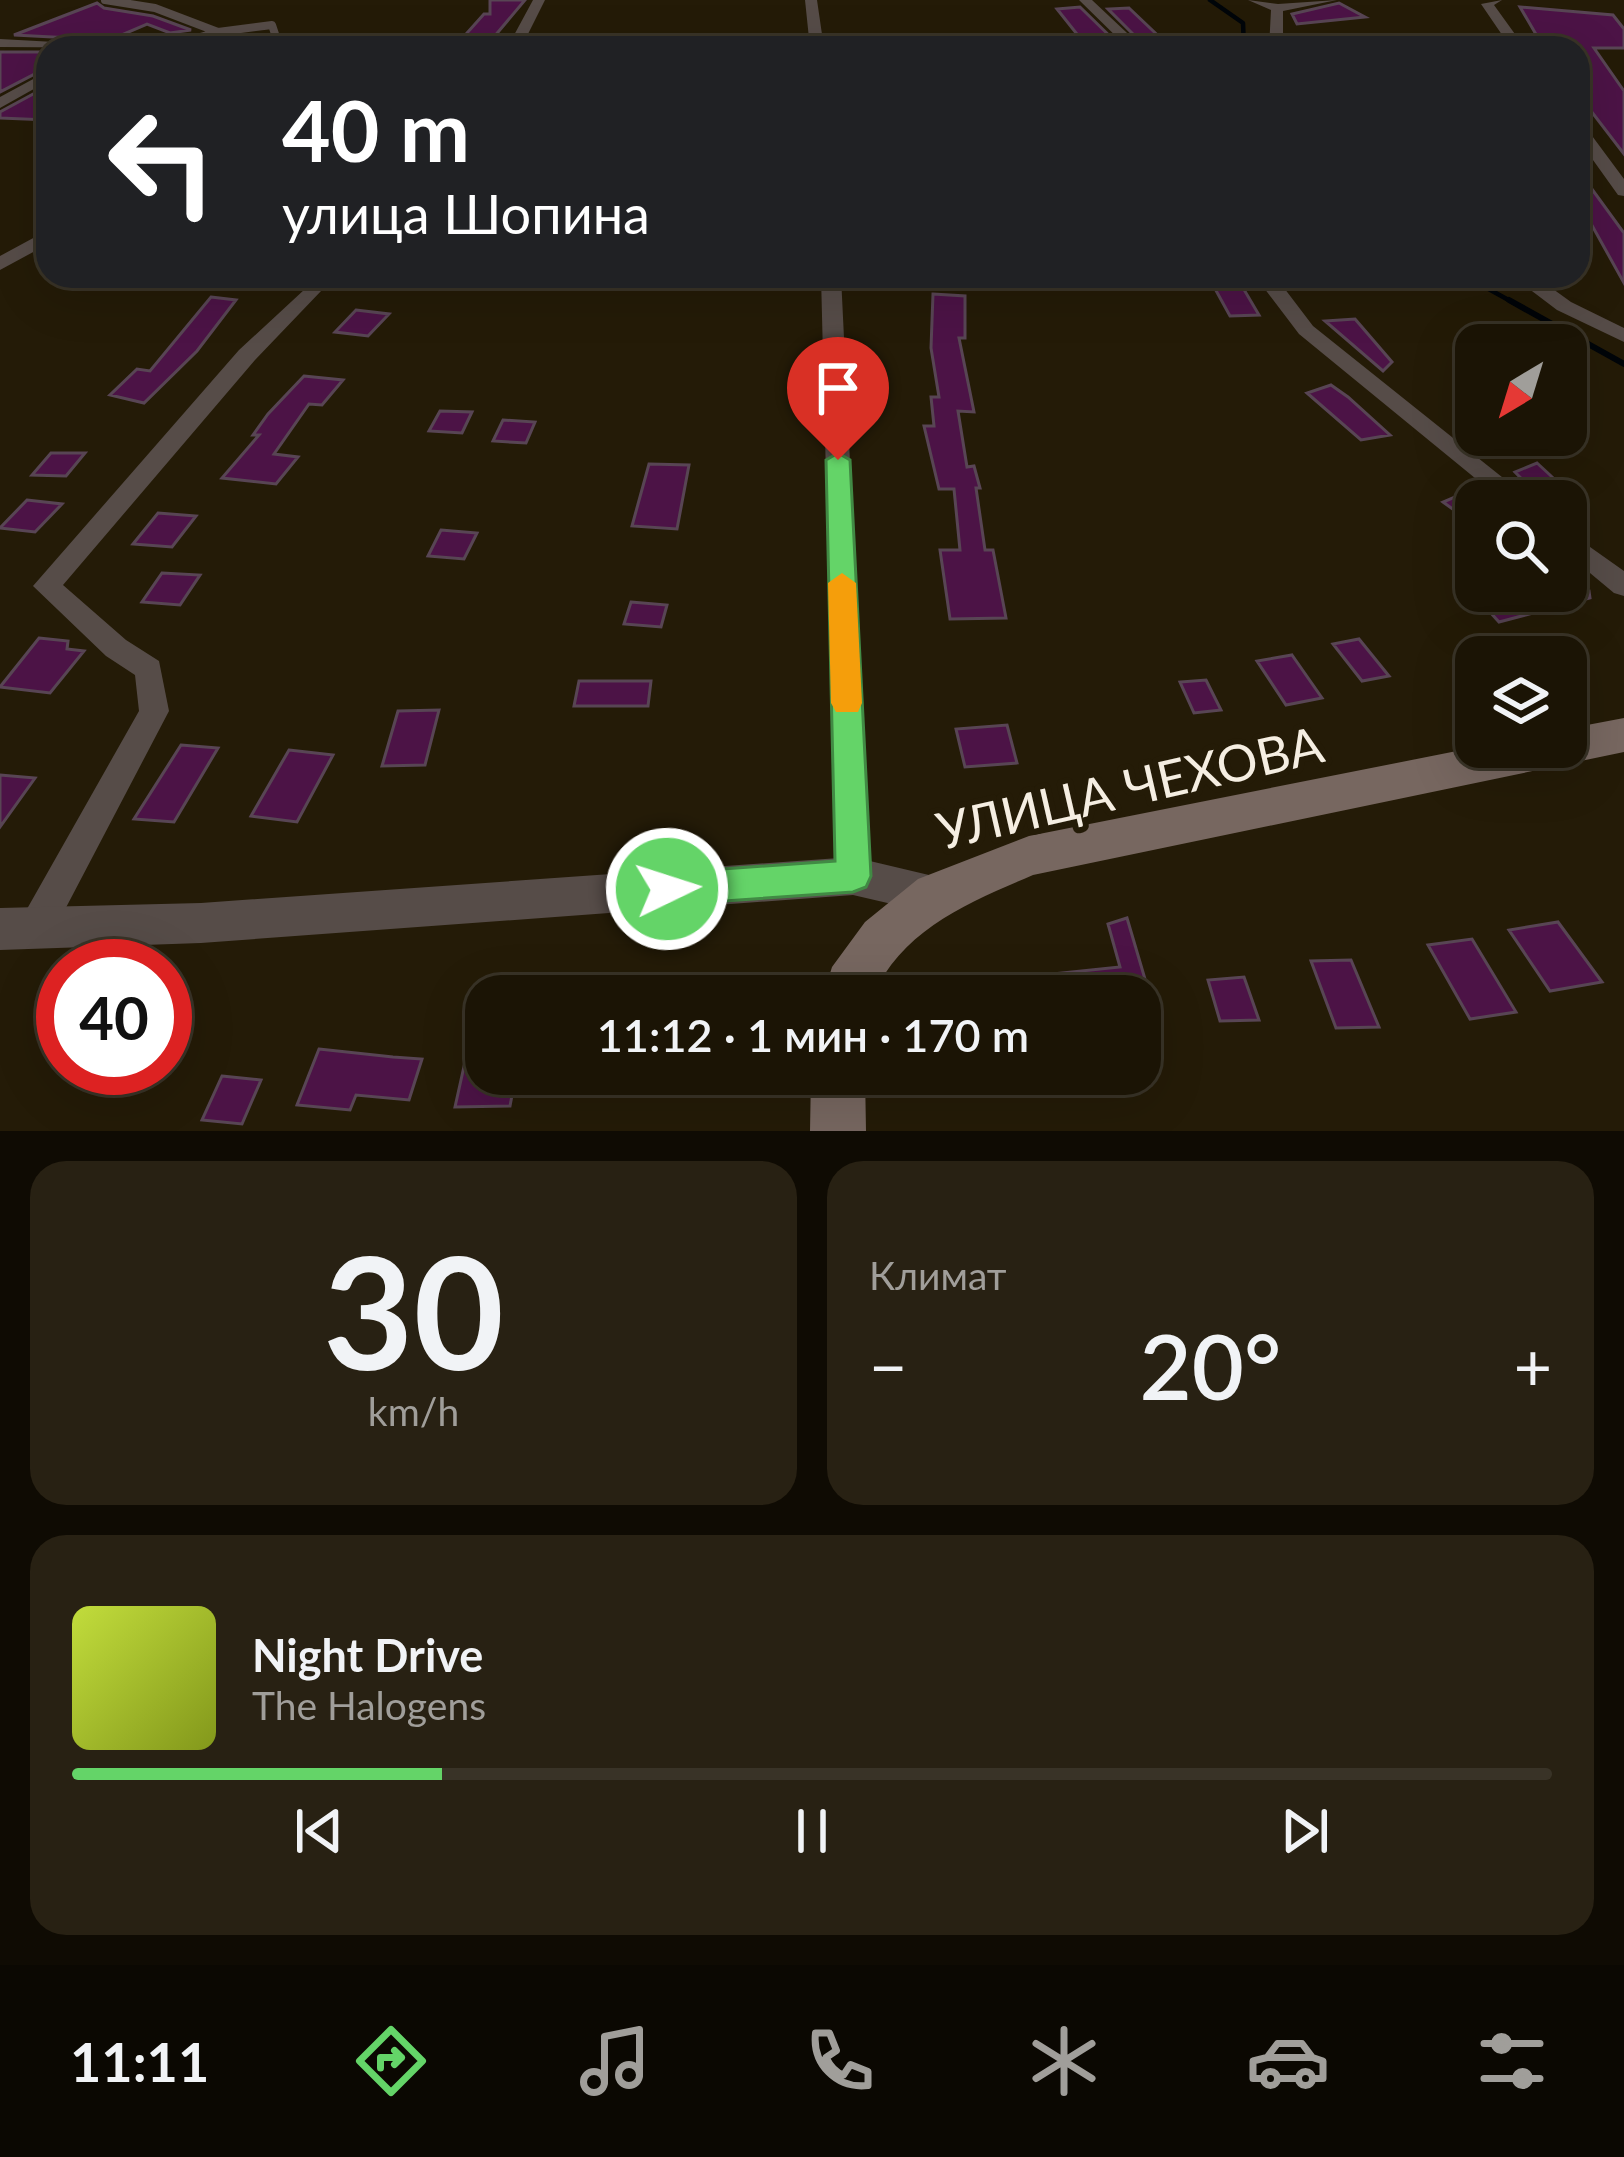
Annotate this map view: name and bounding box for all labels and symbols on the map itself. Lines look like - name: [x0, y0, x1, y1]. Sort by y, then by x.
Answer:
- north arrow: [1455, 324, 1587, 456]
- pin: [787, 337, 889, 460]
- street label: УЛИЦА ЧЕХОВА: [931, 712, 1329, 861]
- position arrow: [604, 826, 730, 952]
- speed limit sign: 40: [36, 939, 192, 1095]

